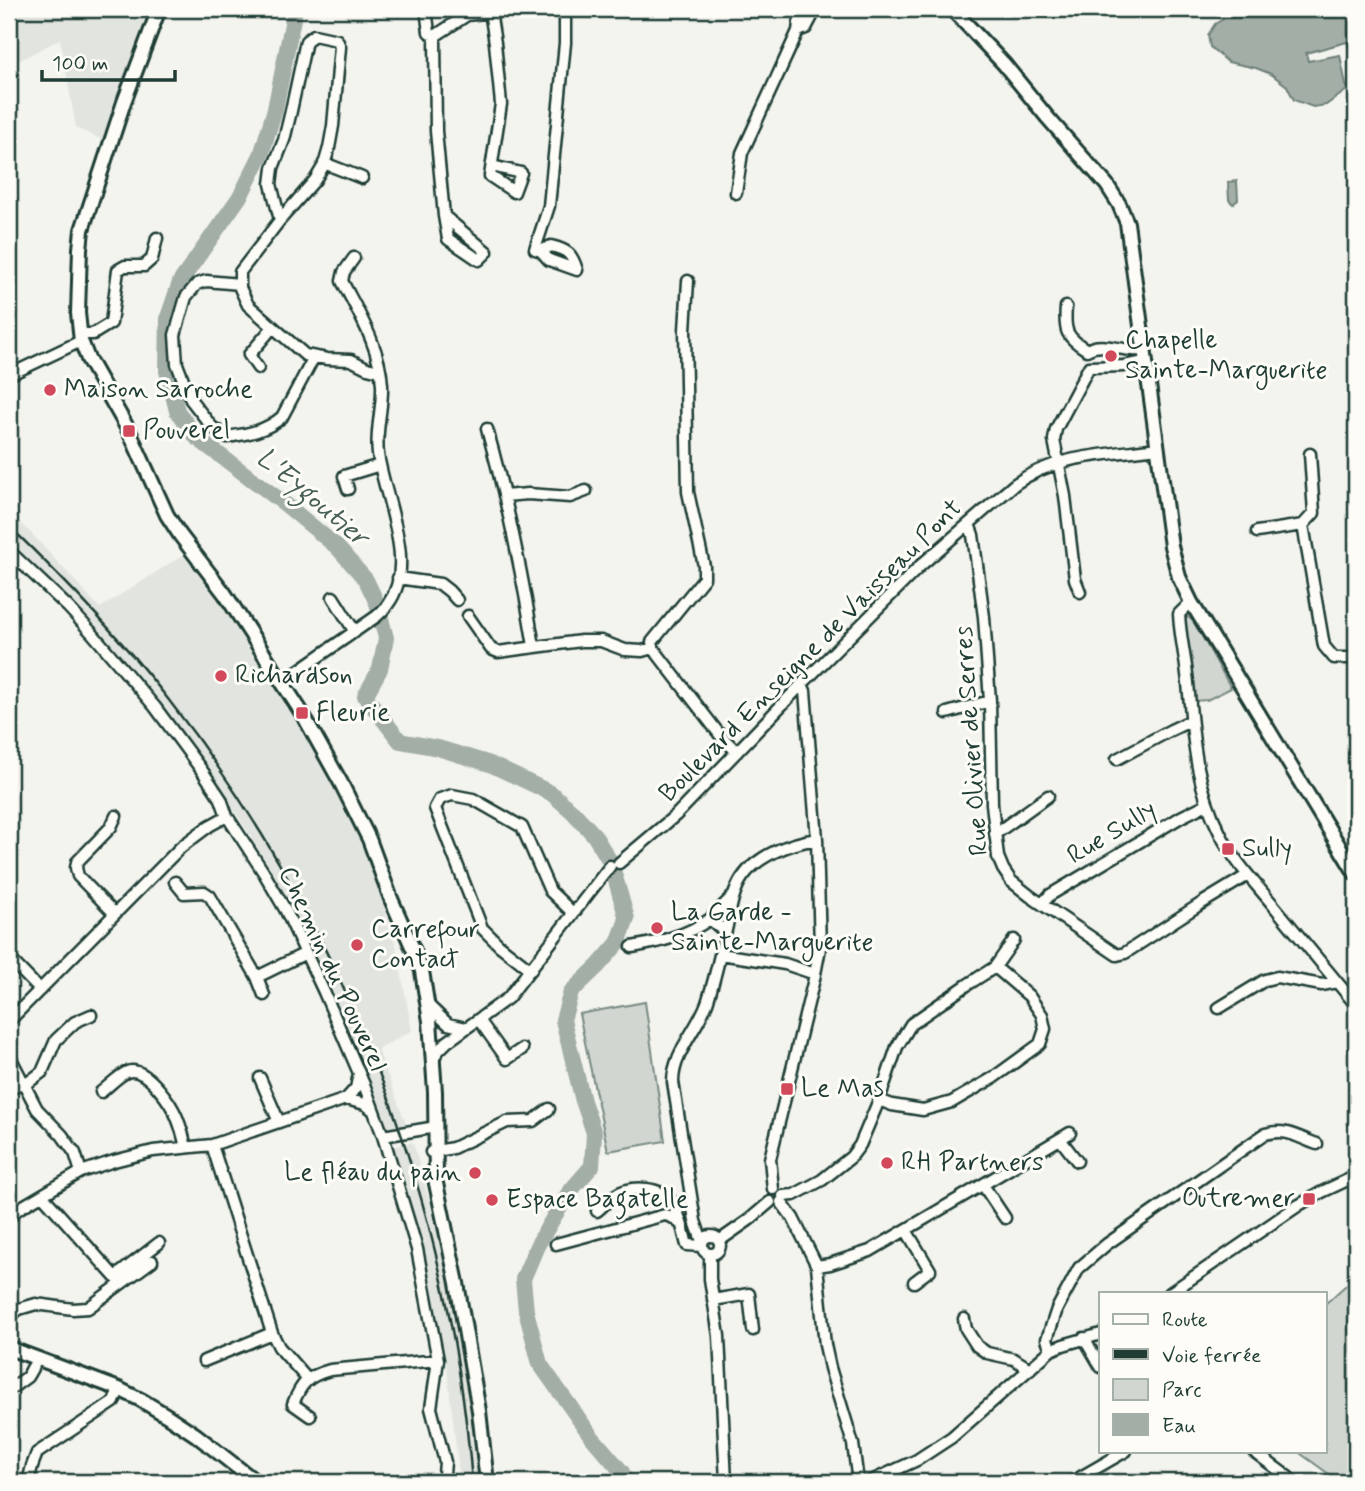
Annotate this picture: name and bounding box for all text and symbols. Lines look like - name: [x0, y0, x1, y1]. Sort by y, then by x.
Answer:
- scale bar: [42, 38, 175, 82]
- text: 100 m: [52, 50, 108, 78]
- place label: Chapelle Sainte-Marguerite: [1125, 324, 1327, 390]
- marker: Chapelle Sainte-Marguerite: [1103, 348, 1119, 364]
- place label: Maison Sarroche: [64, 373, 253, 407]
- marker: Maison Sarroche: [42, 382, 58, 398]
- place label: Pouverel: [143, 414, 230, 448]
- marker: Pouverel: [121, 423, 137, 439]
- water label: L'Eygoutier: [246, 440, 378, 560]
- street label: Boulevard Enseigne de Vaisseau Pont: [652, 492, 970, 810]
- street label: Rue Olivier de Serres: [947, 625, 997, 857]
- place label: Richardson: [235, 659, 353, 693]
- marker: Richardson: [213, 668, 229, 684]
- place label: Fleurie: [316, 696, 390, 730]
- marker: Fleurie: [294, 705, 310, 721]
- street label: Rue Sully: [1061, 793, 1163, 873]
- place label: Sully: [1242, 832, 1292, 866]
- marker: Sully: [1220, 841, 1236, 857]
- street label: Chemin du Pouverel: [270, 861, 394, 1077]
- place label: La Garde - Sainte-Marguerite: [671, 896, 873, 962]
- place label: Carrefour Contact: [371, 913, 480, 977]
- marker: La Garde - Sainte-Marguerite: [649, 920, 665, 936]
- marker: Carrefour Contact: [349, 937, 365, 953]
- place label: Le Mas: [801, 1072, 884, 1106]
- marker: Le Mas: [779, 1081, 795, 1097]
- place label: RH Partners: [901, 1146, 1044, 1180]
- marker: RH Partners: [879, 1155, 895, 1171]
- place label: Le fléau du pain: [284, 1156, 461, 1190]
- marker: Le fléau du pain: [467, 1165, 483, 1181]
- place label: Outremer: [1182, 1182, 1295, 1216]
- place label: Espace Bagatelle: [506, 1183, 689, 1220]
- marker: Outremer: [1301, 1191, 1317, 1207]
- marker: Espace Bagatelle: [484, 1192, 500, 1208]
- legend: [1099, 1292, 1326, 1452]
- text: Route: [1162, 1306, 1208, 1334]
- text: Voie ferrée: [1162, 1342, 1261, 1370]
- text: Parc: [1162, 1376, 1202, 1404]
- text: Eau: [1162, 1412, 1196, 1440]

